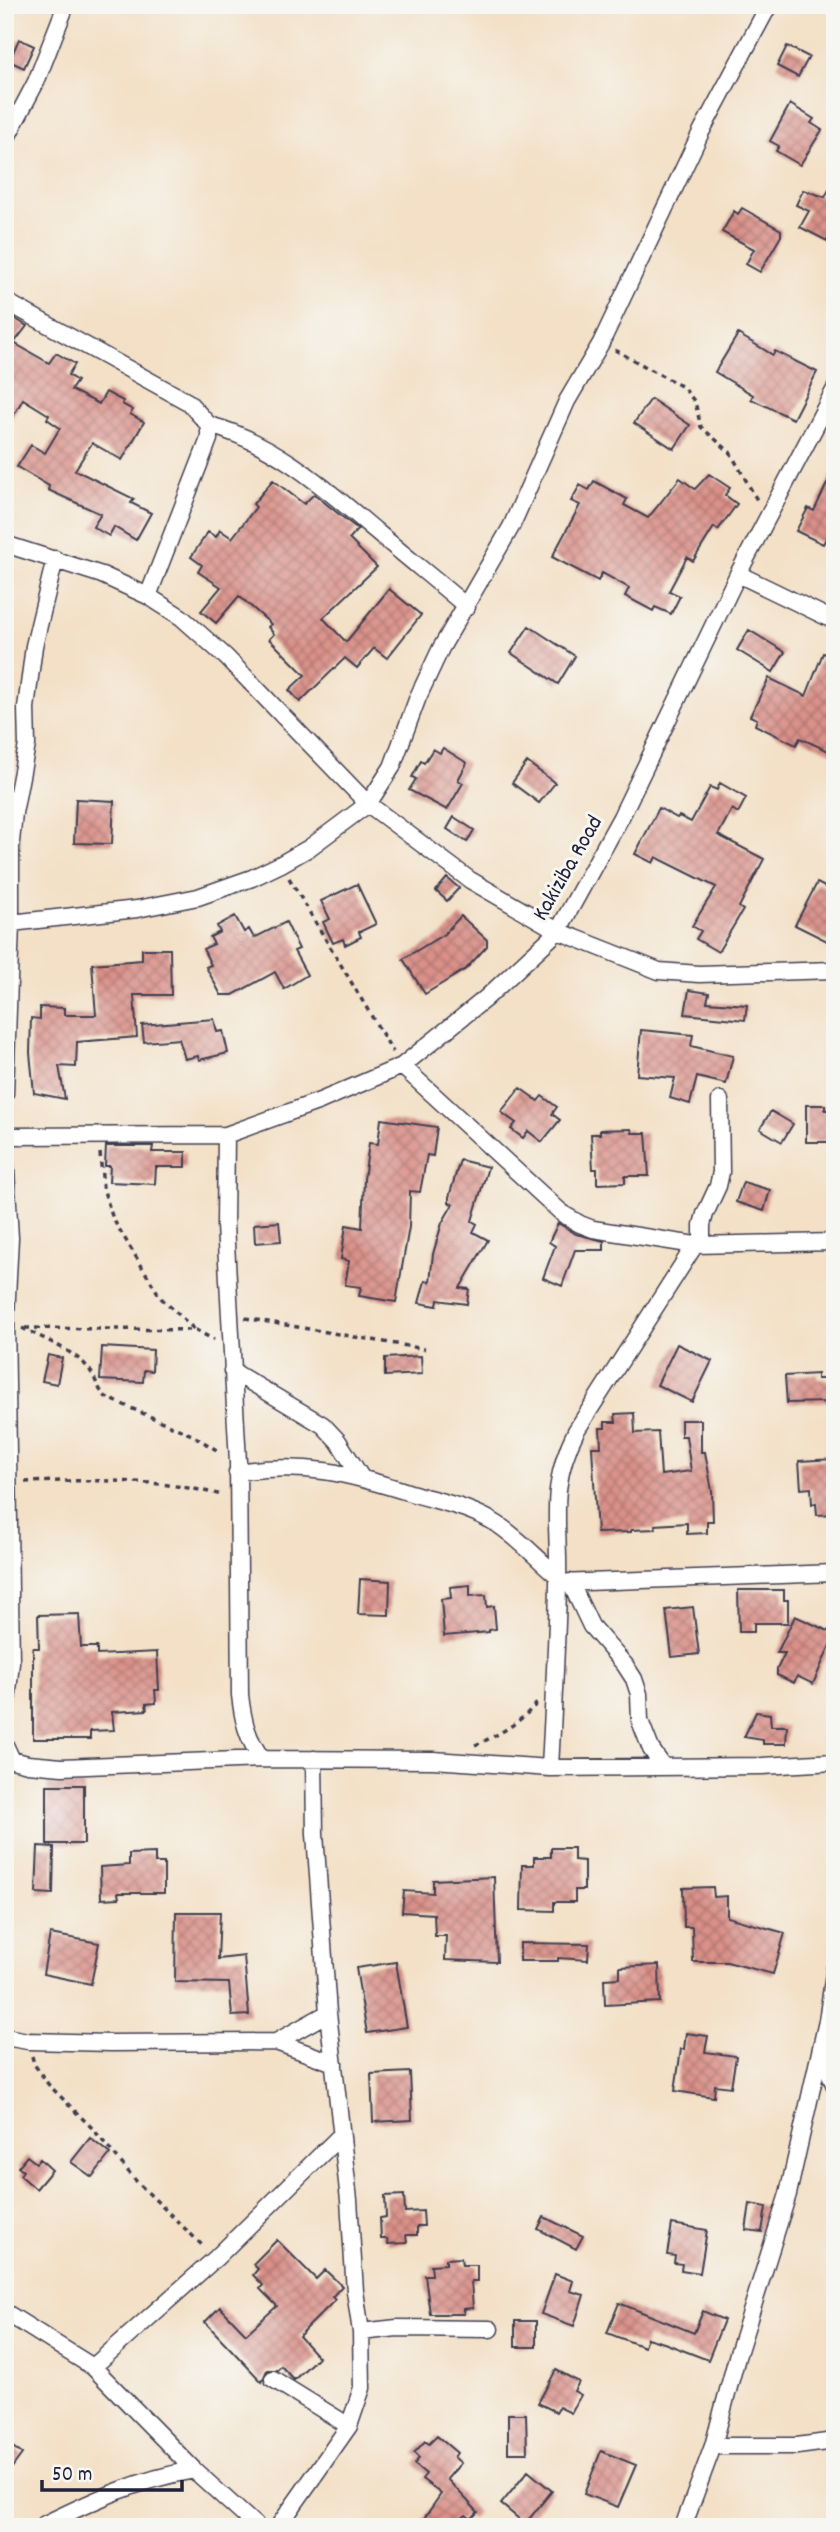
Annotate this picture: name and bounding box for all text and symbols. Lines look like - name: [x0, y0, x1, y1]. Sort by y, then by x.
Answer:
- street label: Kakiziba Road: [525, 810, 613, 928]
- scale bar: [42, 2448, 182, 2492]
- text: 50 m: [52, 2461, 92, 2491]

